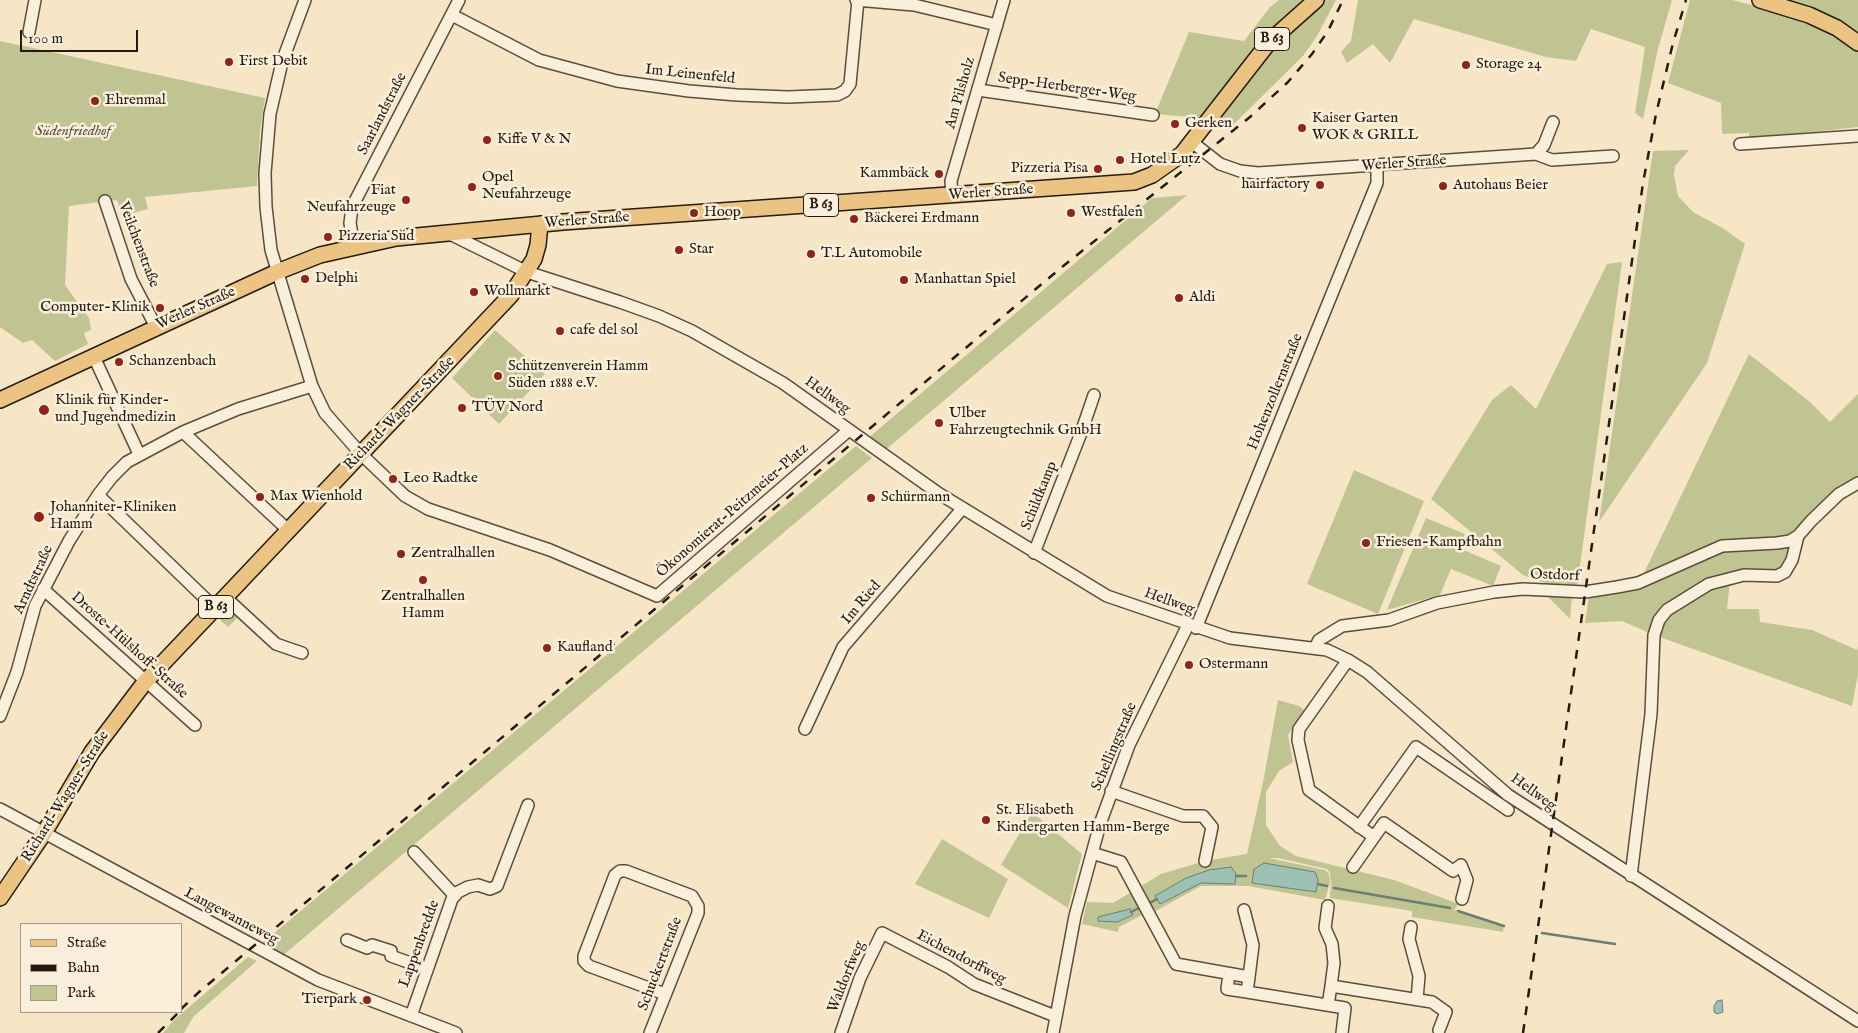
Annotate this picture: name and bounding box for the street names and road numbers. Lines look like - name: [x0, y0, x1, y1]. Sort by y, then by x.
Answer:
- road number: B 63: [1254, 28, 1290, 50]
- street label: Am Pilsholz: [942, 55, 980, 131]
- street label: Im Leinenfeld: [644, 61, 736, 89]
- street label: Sepp-Herberger-Weg: [997, 69, 1137, 107]
- street label: Saarlandstraße: [355, 70, 411, 158]
- street label: Werler Straße: [1361, 152, 1447, 176]
- street label: Werler Straße: [948, 181, 1034, 205]
- road number: B 63: [804, 194, 838, 216]
- street label: Veilchenstraße: [113, 200, 163, 290]
- street label: Werler Straße: [544, 209, 630, 233]
- street label: Werler Straße: [153, 283, 239, 335]
- street label: Hohenzollernstraße: [1244, 331, 1308, 453]
- street label: Richard-Wagner-Straße: [341, 353, 459, 475]
- street label: Hellweg: [801, 373, 853, 419]
- street label: Ökonomierat-Peitzmeier-Platz: [653, 440, 813, 582]
- street label: Schildkamp: [1018, 459, 1062, 533]
- street label: Arndtstraße: [10, 543, 58, 617]
- street label: Ostdorf: [1530, 566, 1580, 586]
- street label: Im Ried: [839, 577, 885, 629]
- street label: Hellweg: [1141, 585, 1197, 619]
- street label: Droste-Hülshoff-Straße: [67, 589, 191, 703]
- road number: B 63: [198, 596, 234, 618]
- street label: Schellingstraße: [1088, 700, 1142, 794]
- street label: Richard-Wagner-Straße: [18, 728, 114, 866]
- street label: Hellweg: [1507, 770, 1559, 816]
- street label: Langewanneweg: [181, 885, 281, 949]
- street label: Lappenbredde: [396, 898, 444, 990]
- street label: Schuckertstraße: [635, 915, 687, 1013]
- street label: Eichendorffweg: [913, 927, 1009, 989]
- street label: Waldorfweg: [824, 939, 870, 1015]

